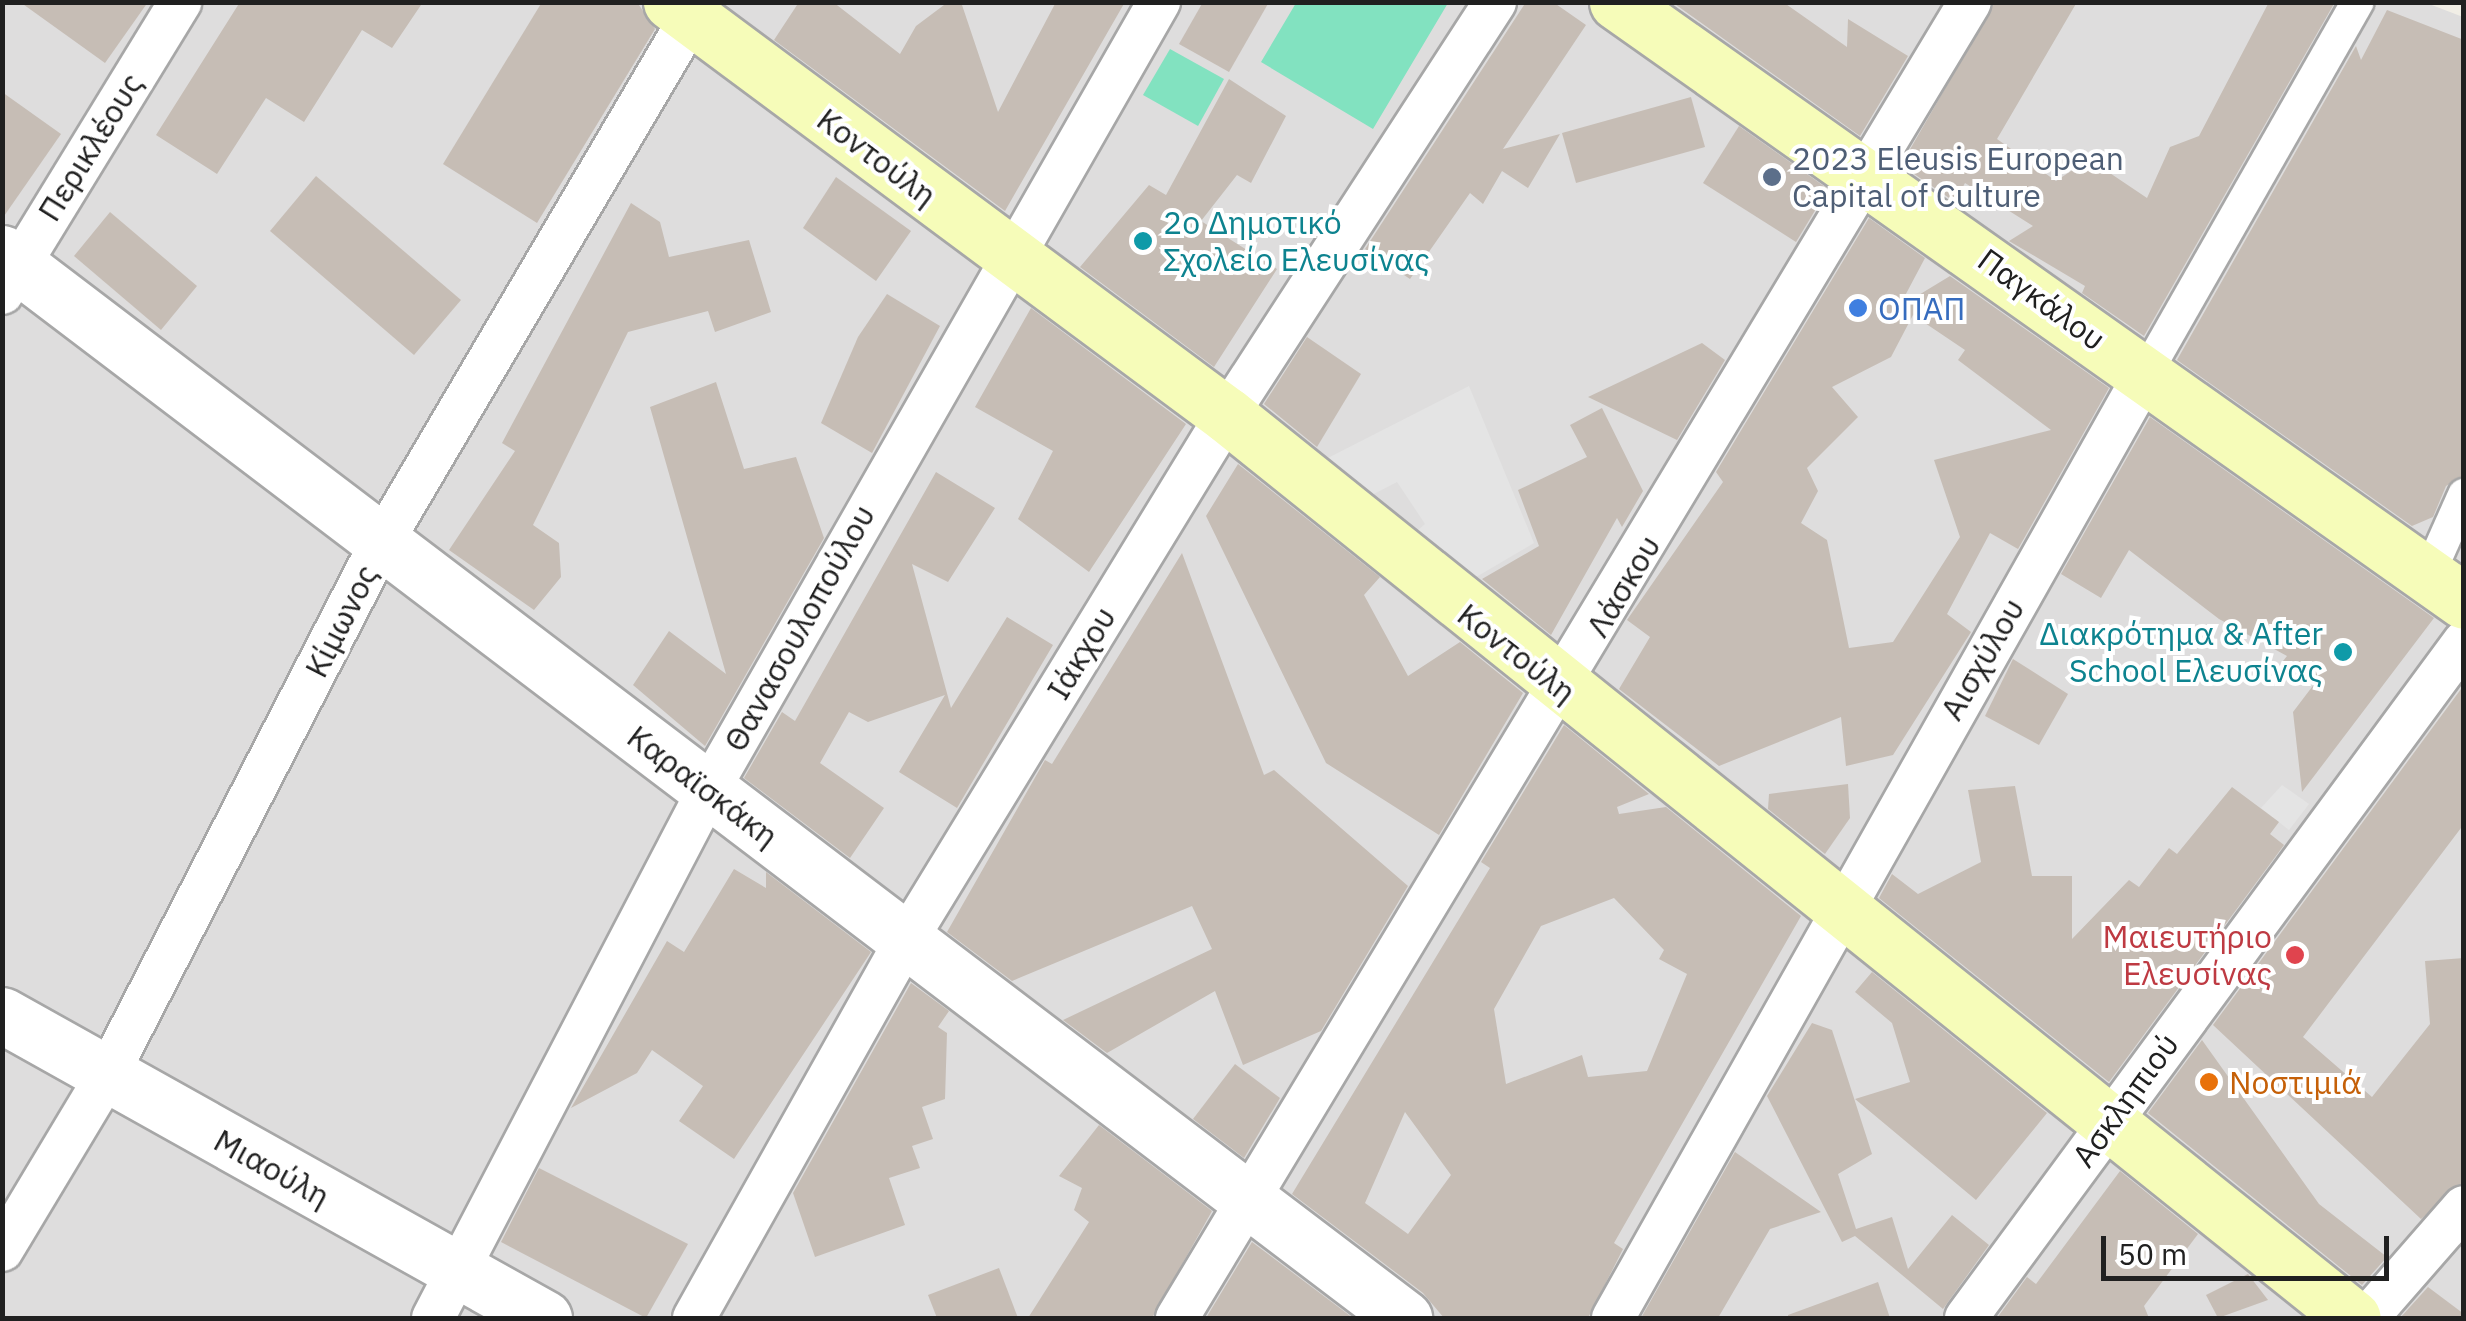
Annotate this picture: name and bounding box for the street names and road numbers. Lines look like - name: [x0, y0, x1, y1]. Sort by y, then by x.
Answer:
- street label: Περικλέους: [30, 66, 150, 228]
- street label: Κοντούλη: [810, 100, 944, 214]
- street label: Παγκάλου: [1971, 240, 2113, 358]
- street label: Θανασουλοπούλου: [715, 498, 883, 758]
- street label: Λάσκου: [1578, 528, 1668, 644]
- street label: Κίμωνος: [296, 558, 386, 684]
- street label: Αισχύλου: [1932, 591, 2032, 727]
- street label: Κοντούλη: [1450, 595, 1584, 711]
- street label: Ιάκχου: [1038, 600, 1124, 706]
- street label: Καραϊσκάκη: [620, 717, 786, 855]
- street label: Ασκληπιού: [2064, 1026, 2186, 1174]
- street label: Μιαούλη: [208, 1121, 336, 1215]

